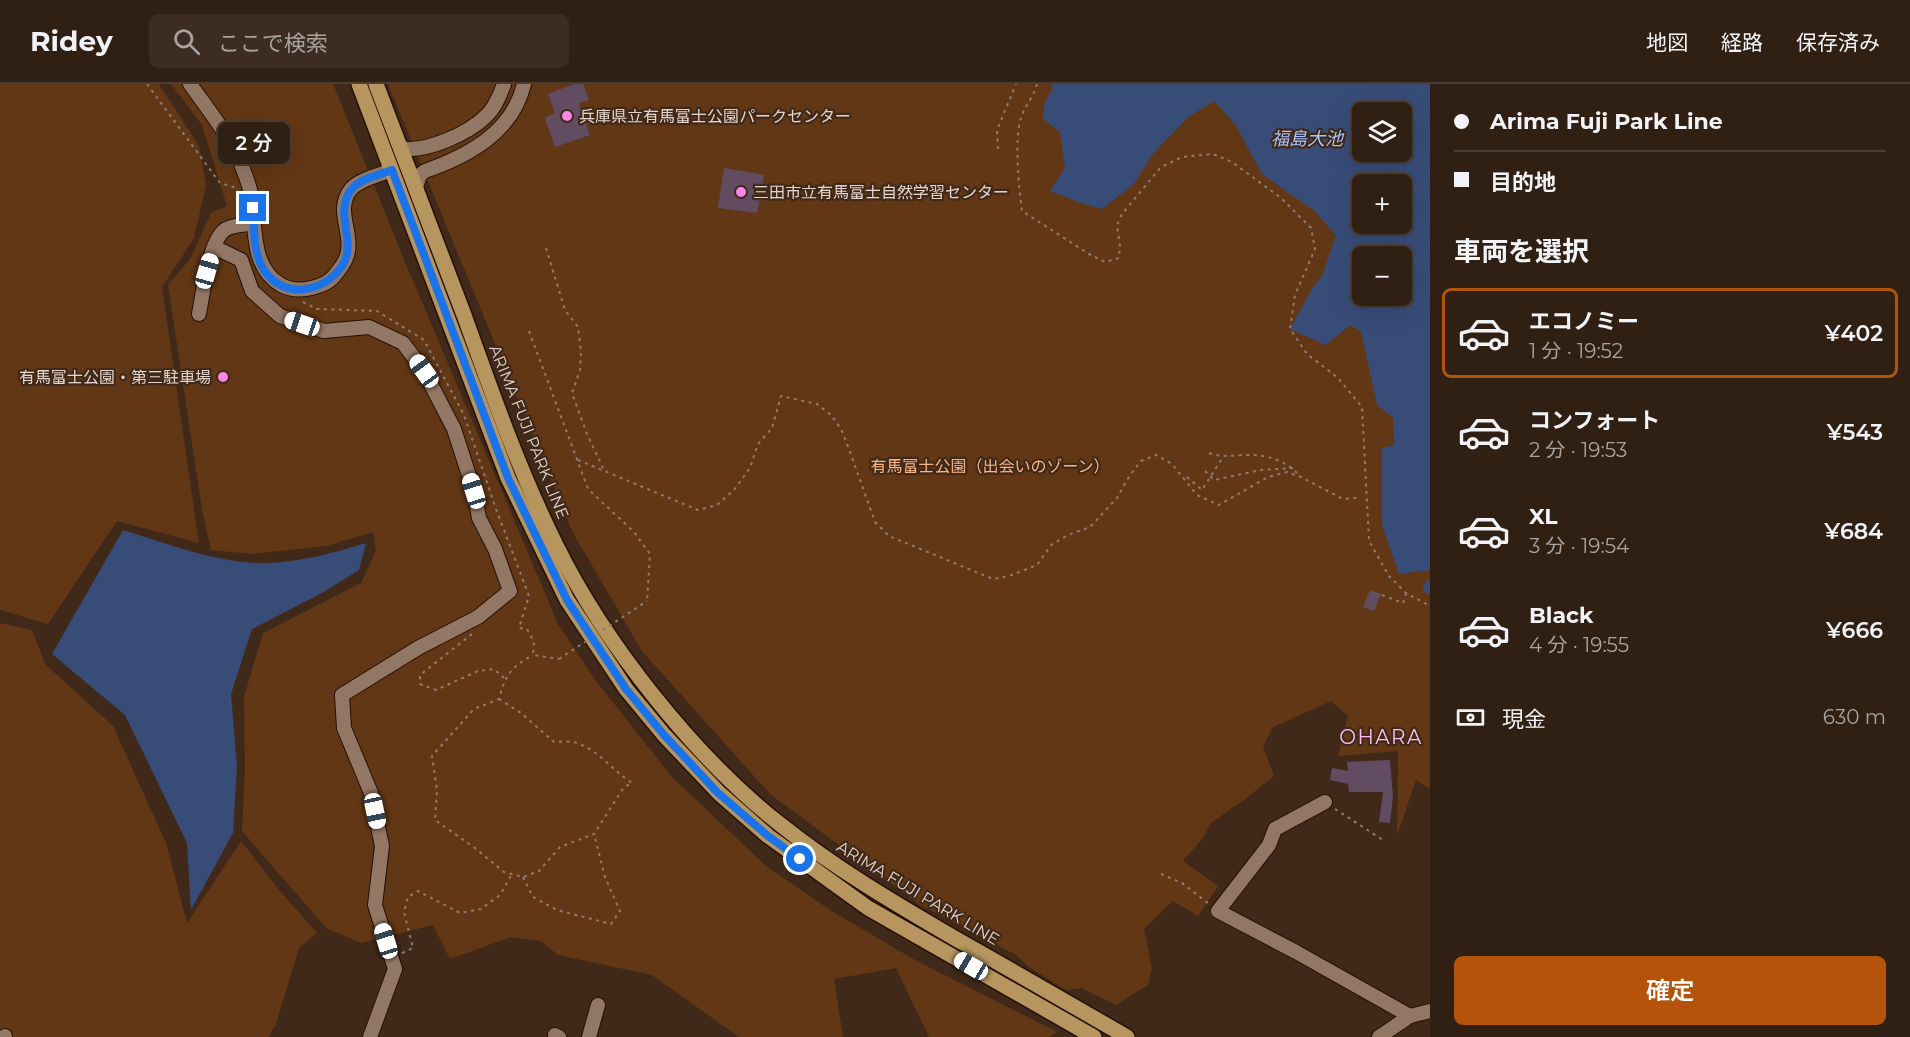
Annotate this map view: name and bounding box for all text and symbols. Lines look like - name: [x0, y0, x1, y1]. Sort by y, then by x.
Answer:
- search box: [149, 14, 569, 68]
- text: Ridey: [30, 24, 113, 58]
- icon: search: [170, 25, 203, 58]
- text: ここで検索: [218, 30, 328, 57]
- text: 地図: [1646, 30, 1688, 55]
- text: 経路: [1721, 30, 1763, 55]
- text: 保存済み: [1796, 30, 1880, 55]
- map controls: [1352, 102, 1412, 306]
- button: layers: [1352, 102, 1412, 162]
- place label: 兵庫県立有馬富士公園パークセンター: [579, 107, 851, 126]
- text: Arima Fuji Park Line: [1490, 108, 1723, 135]
- marker: 兵庫県立有馬富士公園パークセンター: [560, 109, 574, 123]
- callout: 2 分: [217, 121, 289, 163]
- water label: 福島大池: [1271, 128, 1345, 150]
- text: 2 分: [235, 131, 273, 155]
- text: 目的地: [1490, 169, 1556, 196]
- button: +: [1352, 174, 1412, 234]
- place label: 三田市立有馬富士自然学習センター: [753, 183, 1009, 202]
- marker: 三田市立有馬富士自然学習センター: [734, 185, 748, 199]
- route end: [239, 194, 266, 221]
- text: 車両を選択: [1454, 235, 1589, 268]
- button: −: [1352, 246, 1412, 306]
- car: [193, 251, 221, 291]
- icon: car: [1457, 306, 1511, 360]
- text: エコノミー: [1529, 308, 1639, 335]
- car: [282, 310, 322, 338]
- text: ¥402: [1825, 320, 1883, 347]
- text: 1 分 · 19:52: [1529, 339, 1623, 363]
- street label: ARIMA FUJI PARK LINE: [485, 342, 573, 522]
- car: [406, 351, 442, 391]
- place label: 有馬富士公園・第三駐車場: [19, 368, 211, 387]
- marker: 有馬富士公園・第三駐車場: [216, 370, 230, 384]
- icon: car: [1457, 405, 1511, 459]
- text: コンフォート: [1529, 407, 1660, 434]
- text: ¥543: [1827, 419, 1883, 446]
- text: 2 分 · 19:53: [1529, 438, 1627, 462]
- park label: 有馬富士公園（出会いのゾーン）: [870, 457, 1110, 476]
- car: [460, 471, 488, 511]
- text: XL: [1529, 503, 1558, 530]
- icon: car: [1457, 504, 1511, 558]
- text: ¥684: [1824, 518, 1883, 545]
- text: 3 分 · 19:54: [1529, 534, 1629, 558]
- text: Black: [1529, 602, 1593, 629]
- icon: car: [1457, 603, 1511, 657]
- text: ¥666: [1826, 617, 1883, 644]
- text: 4 分 · 19:55: [1529, 633, 1629, 657]
- icon: cash: [1454, 701, 1487, 734]
- text: 630 m: [1823, 705, 1886, 729]
- text: 現金: [1502, 706, 1546, 733]
- district label: OHARA: [1339, 725, 1423, 749]
- car: [362, 792, 388, 830]
- street label: ARIMA FUJI PARK LINE: [833, 837, 1003, 949]
- route start: [786, 845, 813, 872]
- car: [372, 921, 400, 961]
- car: [951, 949, 991, 983]
- button: 確定: [1454, 956, 1886, 1025]

